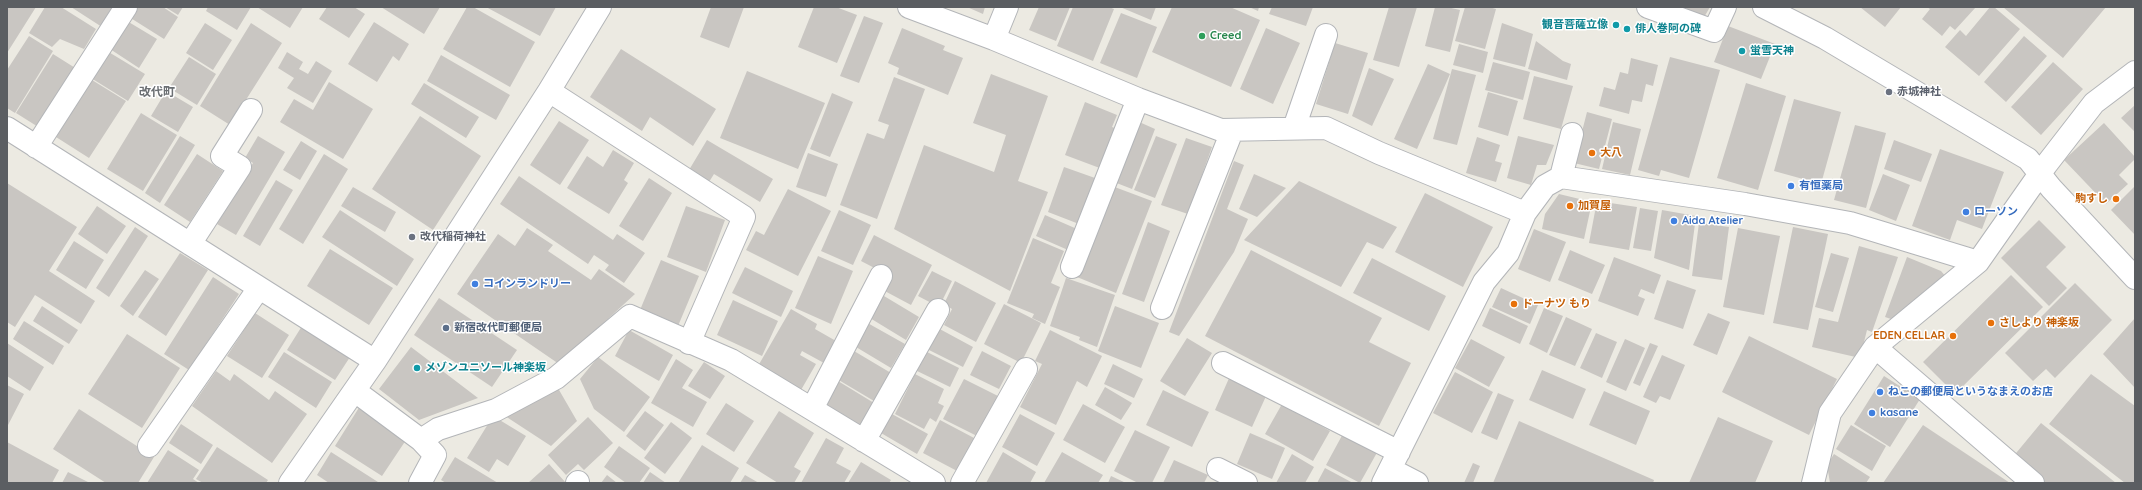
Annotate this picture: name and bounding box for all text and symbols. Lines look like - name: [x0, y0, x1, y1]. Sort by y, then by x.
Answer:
- place label: 観音菩薩立像: [1542, 18, 1608, 32]
- marker: 観音菩薩立像: [1611, 20, 1621, 30]
- place label: 俳人巻阿の碑: [1635, 22, 1701, 36]
- marker: 俳人巻阿の碑: [1622, 24, 1632, 34]
- place label: Creed: [1210, 29, 1241, 43]
- marker: Creed: [1197, 31, 1207, 41]
- place label: 蛍雪天神: [1750, 44, 1794, 58]
- marker: 蛍雪天神: [1737, 46, 1747, 56]
- district label: 改代町: [139, 85, 175, 99]
- place label: 赤城神社: [1897, 85, 1941, 99]
- marker: 赤城神社: [1884, 87, 1894, 97]
- place label: 大八: [1600, 146, 1622, 160]
- marker: 大八: [1587, 148, 1597, 158]
- place label: 有恒薬局: [1799, 179, 1843, 193]
- marker: 有恒薬局: [1786, 181, 1796, 191]
- place label: 駒すし: [2075, 192, 2108, 206]
- marker: 駒すし: [2111, 194, 2121, 204]
- place label: 加賀屋: [1578, 199, 1611, 213]
- marker: 加賀屋: [1565, 201, 1575, 211]
- place label: ローソン: [1974, 205, 2018, 219]
- marker: ローソン: [1961, 207, 1971, 217]
- place label: Aida Atelier: [1682, 214, 1743, 228]
- marker: Aida Atelier: [1669, 216, 1679, 226]
- place label: 改代稲荷神社: [420, 230, 486, 244]
- marker: 改代稲荷神社: [407, 232, 417, 242]
- place label: コインランドリー: [483, 277, 571, 291]
- marker: コインランドリー: [470, 279, 480, 289]
- place label: ドーナツ もり: [1522, 297, 1591, 311]
- marker: ドーナツ もり: [1509, 299, 1519, 309]
- place label: さしより 神楽坂: [1999, 316, 2079, 330]
- marker: さしより 神楽坂: [1986, 318, 1996, 328]
- place label: 新宿改代町郵便局: [454, 321, 542, 335]
- marker: 新宿改代町郵便局: [441, 323, 451, 333]
- place label: EDEN CELLAR: [1873, 329, 1945, 343]
- marker: EDEN CELLAR: [1948, 331, 1958, 341]
- place label: メゾンユニソール神楽坂: [425, 361, 546, 375]
- marker: メゾンユニソール神楽坂: [412, 363, 422, 373]
- place label: ねこの郵便局というなまえのお店: [1888, 385, 2053, 399]
- marker: ねこの郵便局というなまえのお店: [1875, 387, 1885, 397]
- place label: kasane: [1880, 406, 1918, 420]
- marker: kasane: [1867, 408, 1877, 418]

